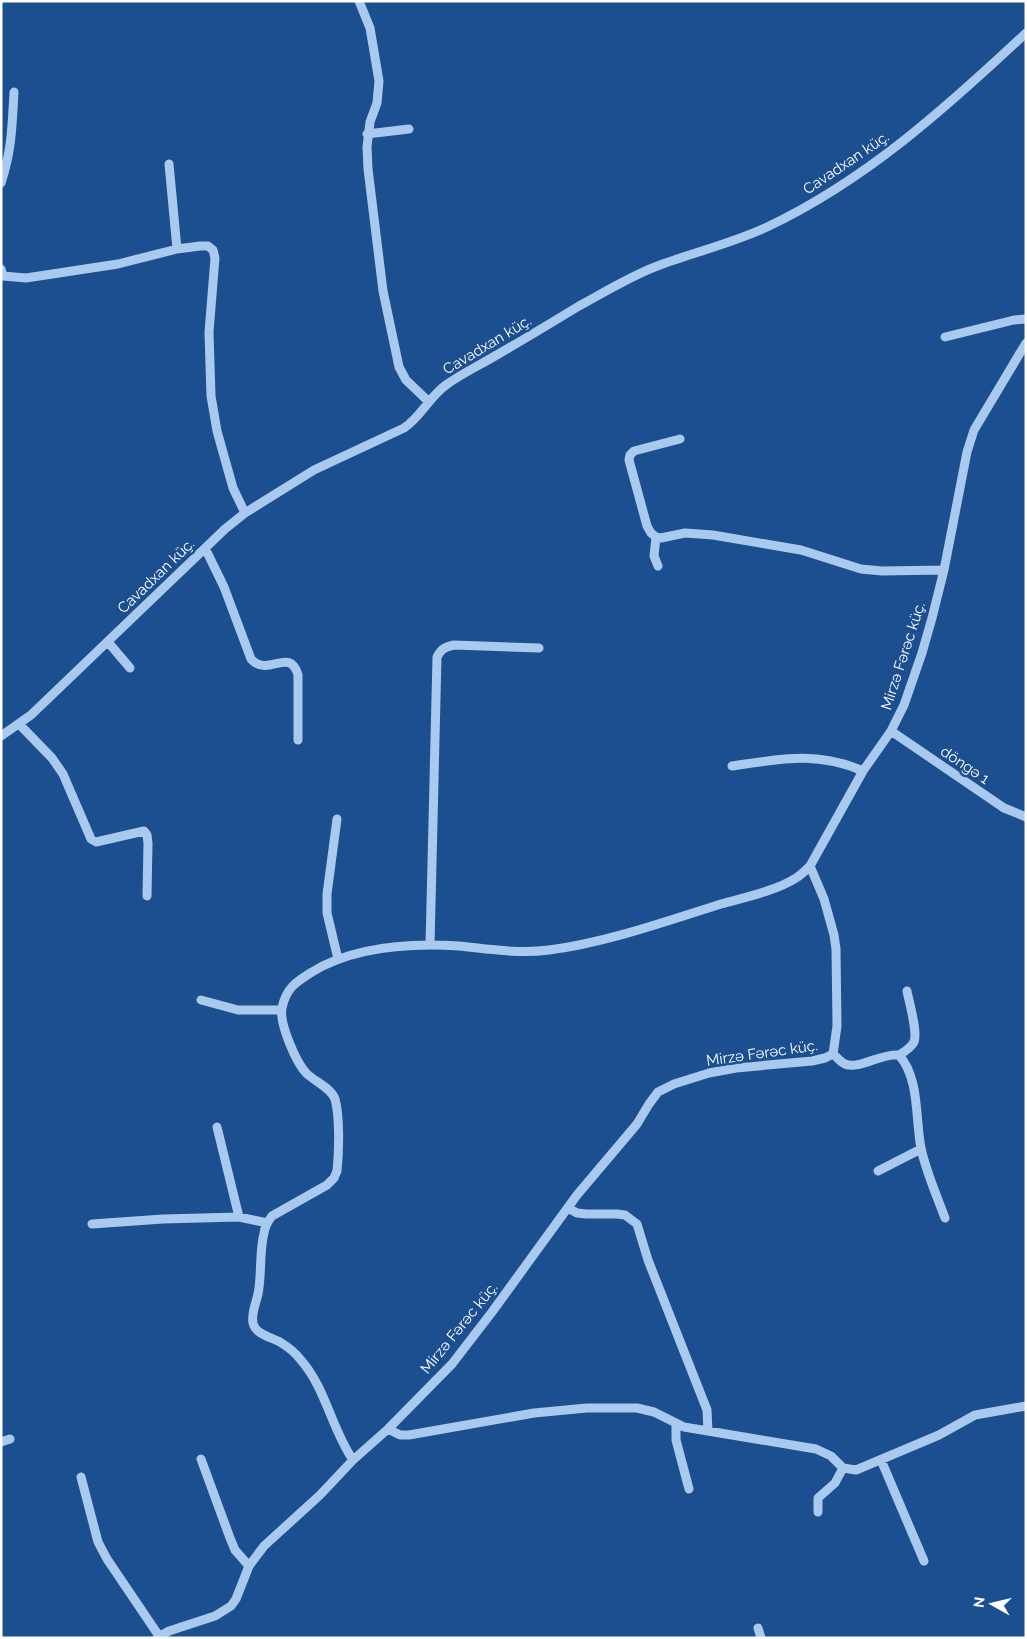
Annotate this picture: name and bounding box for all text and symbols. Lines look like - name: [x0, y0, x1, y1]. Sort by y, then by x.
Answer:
- street label: Cavadxan küç.: [800, 128, 892, 198]
- street label: Cavadxan küç.: [440, 312, 534, 378]
- street label: Cavadxan küç.: [114, 535, 198, 617]
- street label: Mirzə Fərəc küç.: [877, 600, 929, 712]
- street label: döngə 1: [937, 742, 993, 788]
- street label: Mirzə Fərəc küç.: [705, 1036, 819, 1070]
- street label: Mirzə Fərəc küç.: [417, 1279, 501, 1377]
- north arrow: [967, 1579, 1017, 1629]
- text: N: [970, 1596, 988, 1609]

